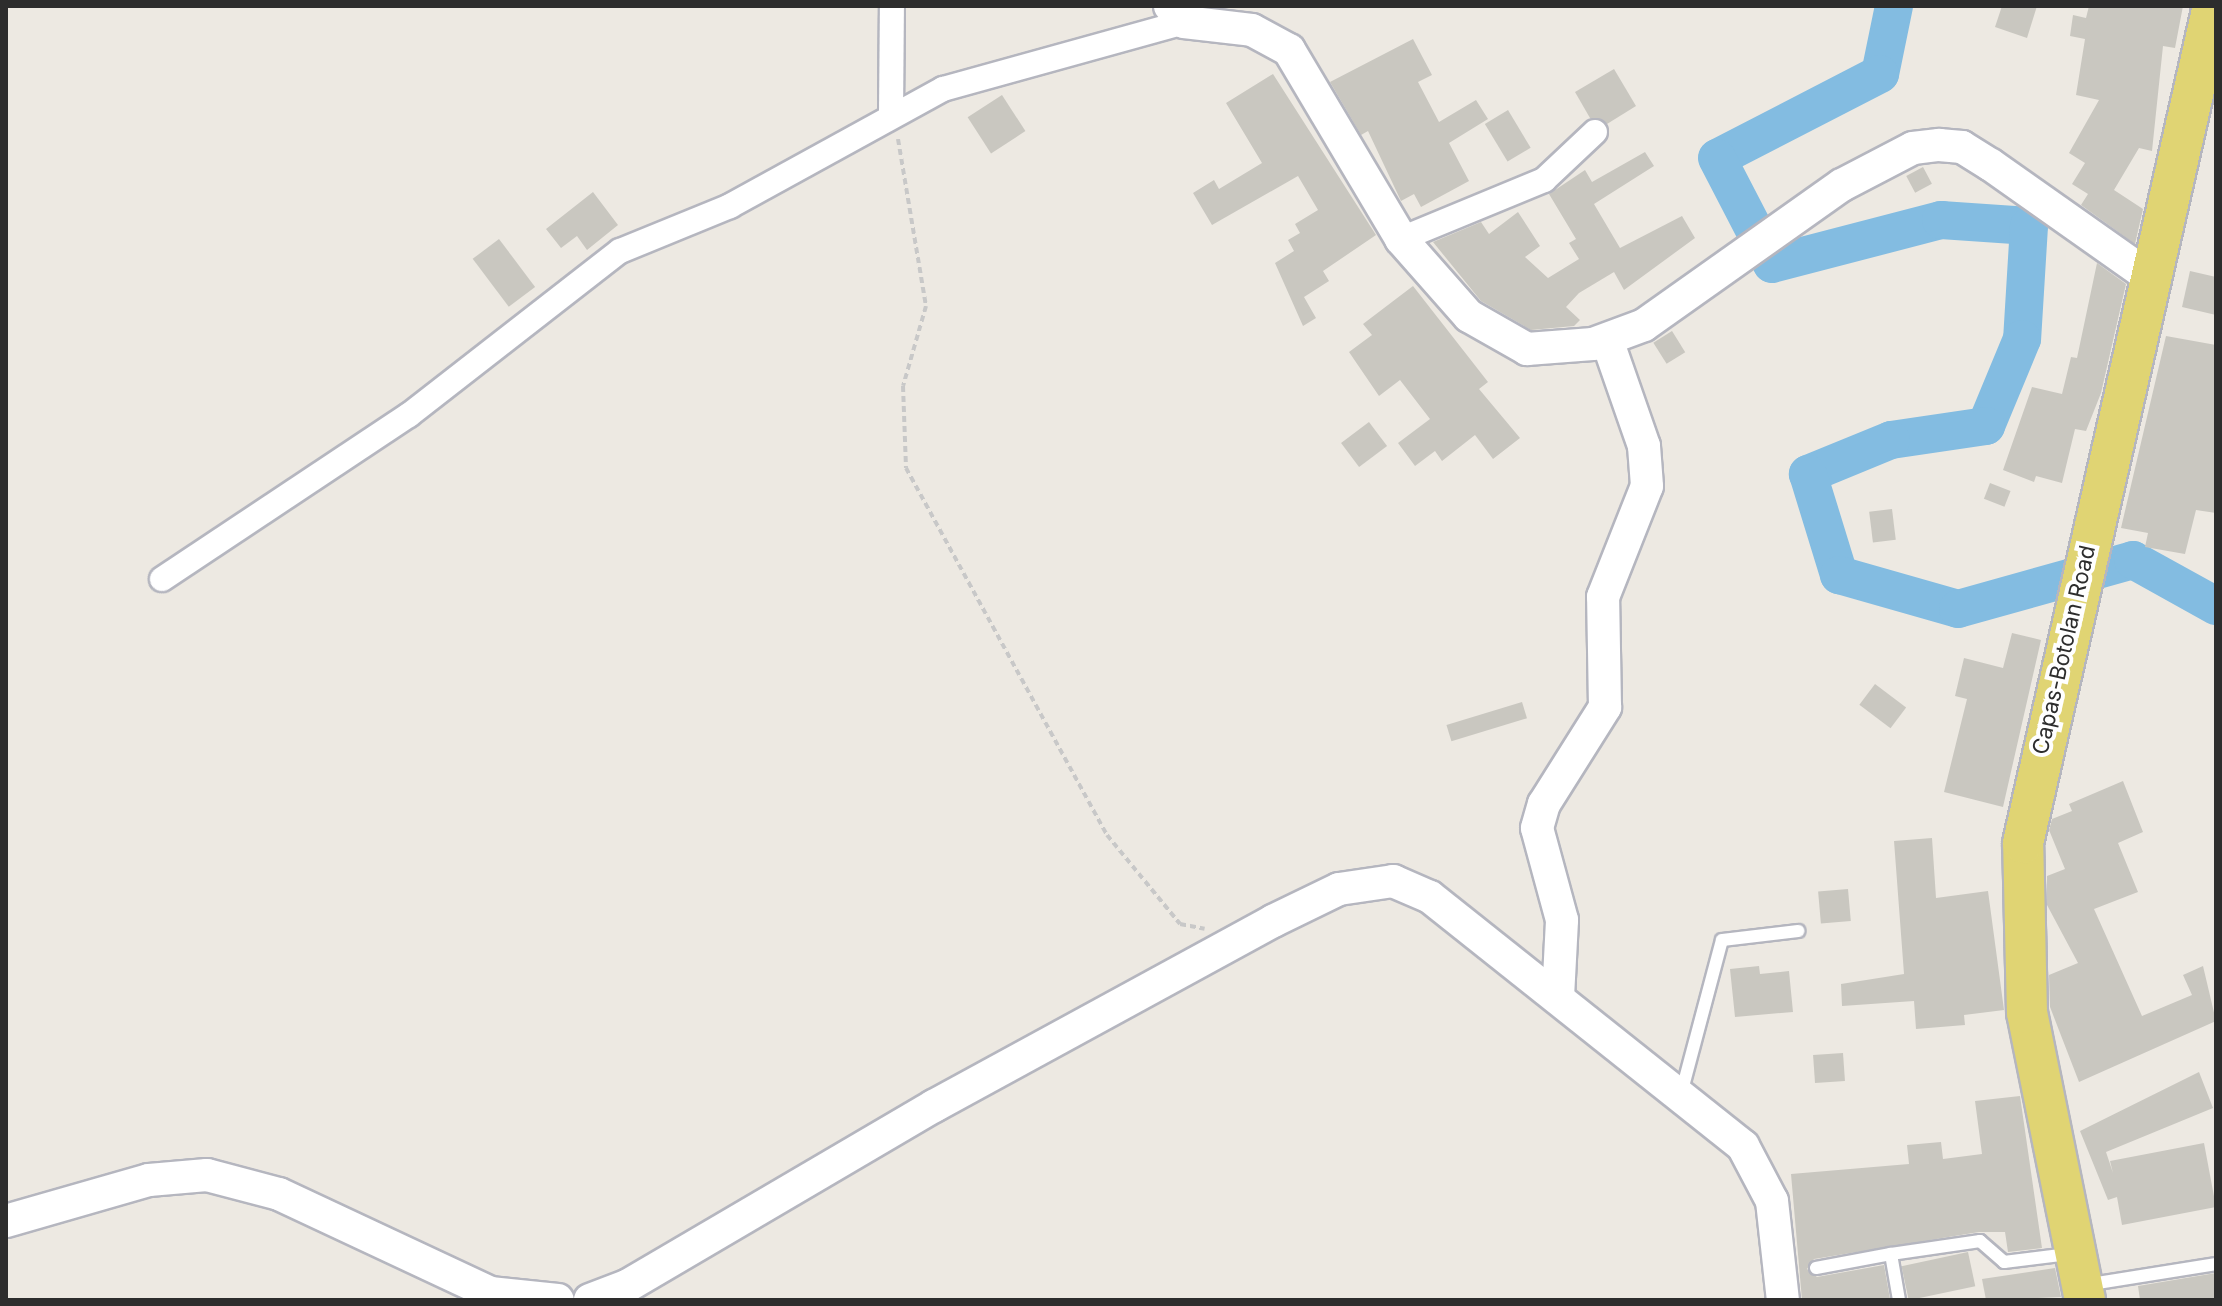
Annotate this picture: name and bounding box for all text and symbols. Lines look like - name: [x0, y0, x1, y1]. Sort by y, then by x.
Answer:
- street label: Capas-Botolan Road: [2027, 543, 2101, 757]

